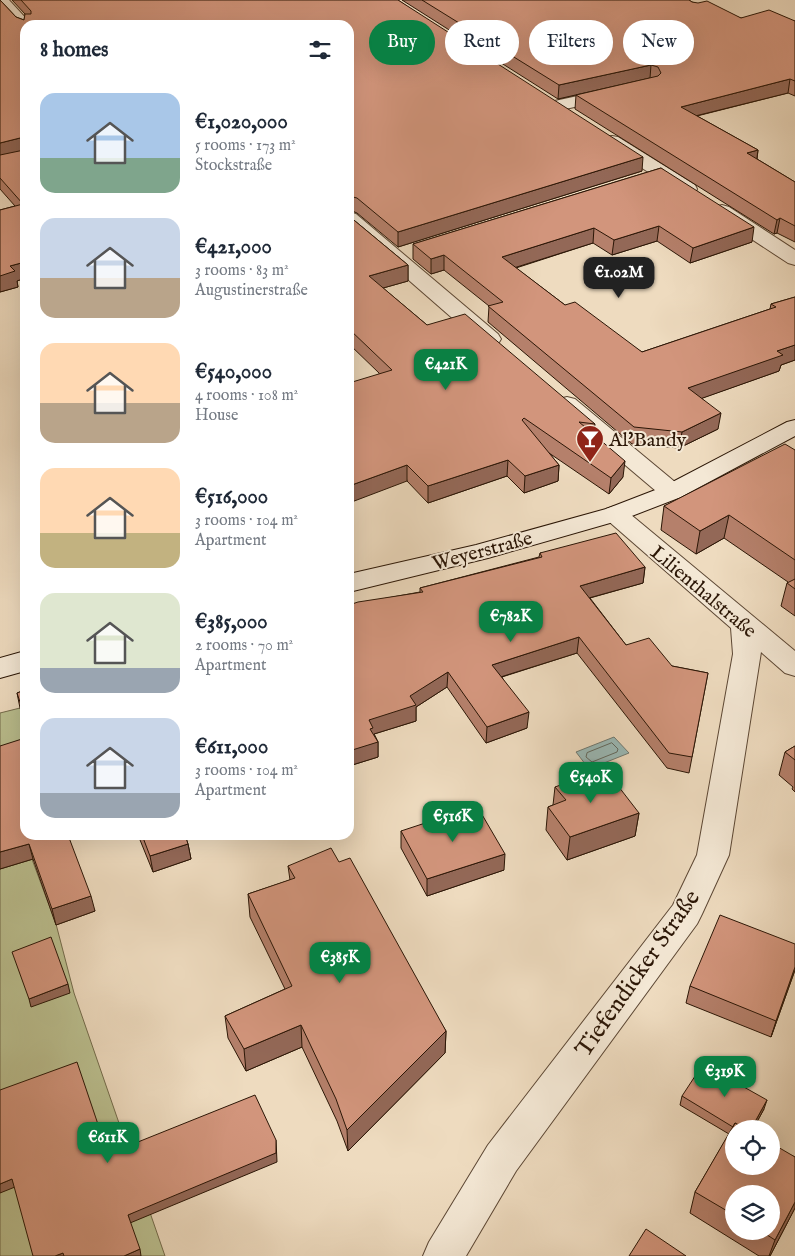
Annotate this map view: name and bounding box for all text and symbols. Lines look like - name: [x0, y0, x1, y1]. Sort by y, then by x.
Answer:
- chip: Buy: [369, 20, 435, 65]
- chip: Rent: [445, 20, 519, 65]
- chip: Filters: [529, 20, 613, 65]
- chip: New: [623, 20, 694, 65]
- icon: filters: [306, 36, 334, 64]
- text: 8 homes: [40, 37, 108, 64]
- text: €1,020,000: [195, 109, 288, 136]
- icon: home: [80, 113, 140, 173]
- text: 5 rooms · 173 m²: [195, 136, 296, 156]
- text: Stockstraße: [195, 156, 272, 176]
- text: €421,000: [195, 234, 272, 261]
- icon: home: [80, 238, 140, 298]
- pin: €1.02M: [578, 256, 660, 299]
- text: 3 rooms · 83 m²: [195, 261, 289, 281]
- text: €1.02M: [594, 263, 644, 283]
- text: Augustinerstraße: [195, 281, 308, 301]
- pin: €421K: [411, 348, 481, 391]
- text: €421K: [425, 355, 467, 375]
- text: €540,000: [195, 359, 272, 386]
- icon: home: [80, 363, 140, 423]
- text: 4 rooms · 108 m²: [195, 386, 298, 406]
- text: House: [195, 406, 238, 426]
- bar icon: Al'Bandy: [575, 424, 605, 463]
- place label: Al'Bandy: [608, 428, 687, 453]
- text: €516,000: [195, 484, 268, 511]
- icon: home: [80, 488, 140, 548]
- text: 3 rooms · 104 m²: [195, 511, 298, 531]
- street label: Weyerstraße: [430, 526, 535, 577]
- text: Apartment: [195, 531, 266, 551]
- street label: Lilienthalstraße: [645, 540, 761, 644]
- pin: €782K: [476, 600, 546, 643]
- text: €782K: [490, 607, 532, 627]
- text: €385,000: [195, 609, 268, 636]
- icon: home: [80, 613, 140, 673]
- text: 2 rooms · 70 m²: [195, 636, 293, 656]
- text: Apartment: [195, 656, 266, 676]
- text: €611,000: [195, 734, 268, 761]
- icon: home: [80, 738, 140, 798]
- text: 3 rooms · 104 m²: [195, 761, 298, 781]
- pin: €540K: [556, 762, 626, 804]
- text: €540K: [570, 768, 612, 788]
- text: Apartment: [195, 781, 266, 801]
- pin: €516K: [418, 800, 488, 843]
- text: €516K: [433, 807, 473, 827]
- street label: Tiefendicker Straße: [569, 884, 708, 1064]
- pin: €385K: [305, 942, 375, 984]
- text: €385K: [321, 948, 360, 968]
- pin: €319K: [690, 1056, 760, 1098]
- text: €319K: [705, 1062, 745, 1082]
- map controls: [725, 1120, 780, 1240]
- button: locate: [725, 1120, 780, 1175]
- pin: €611K: [73, 1122, 143, 1164]
- text: €611K: [88, 1128, 128, 1148]
- button: layers: [725, 1185, 780, 1240]

